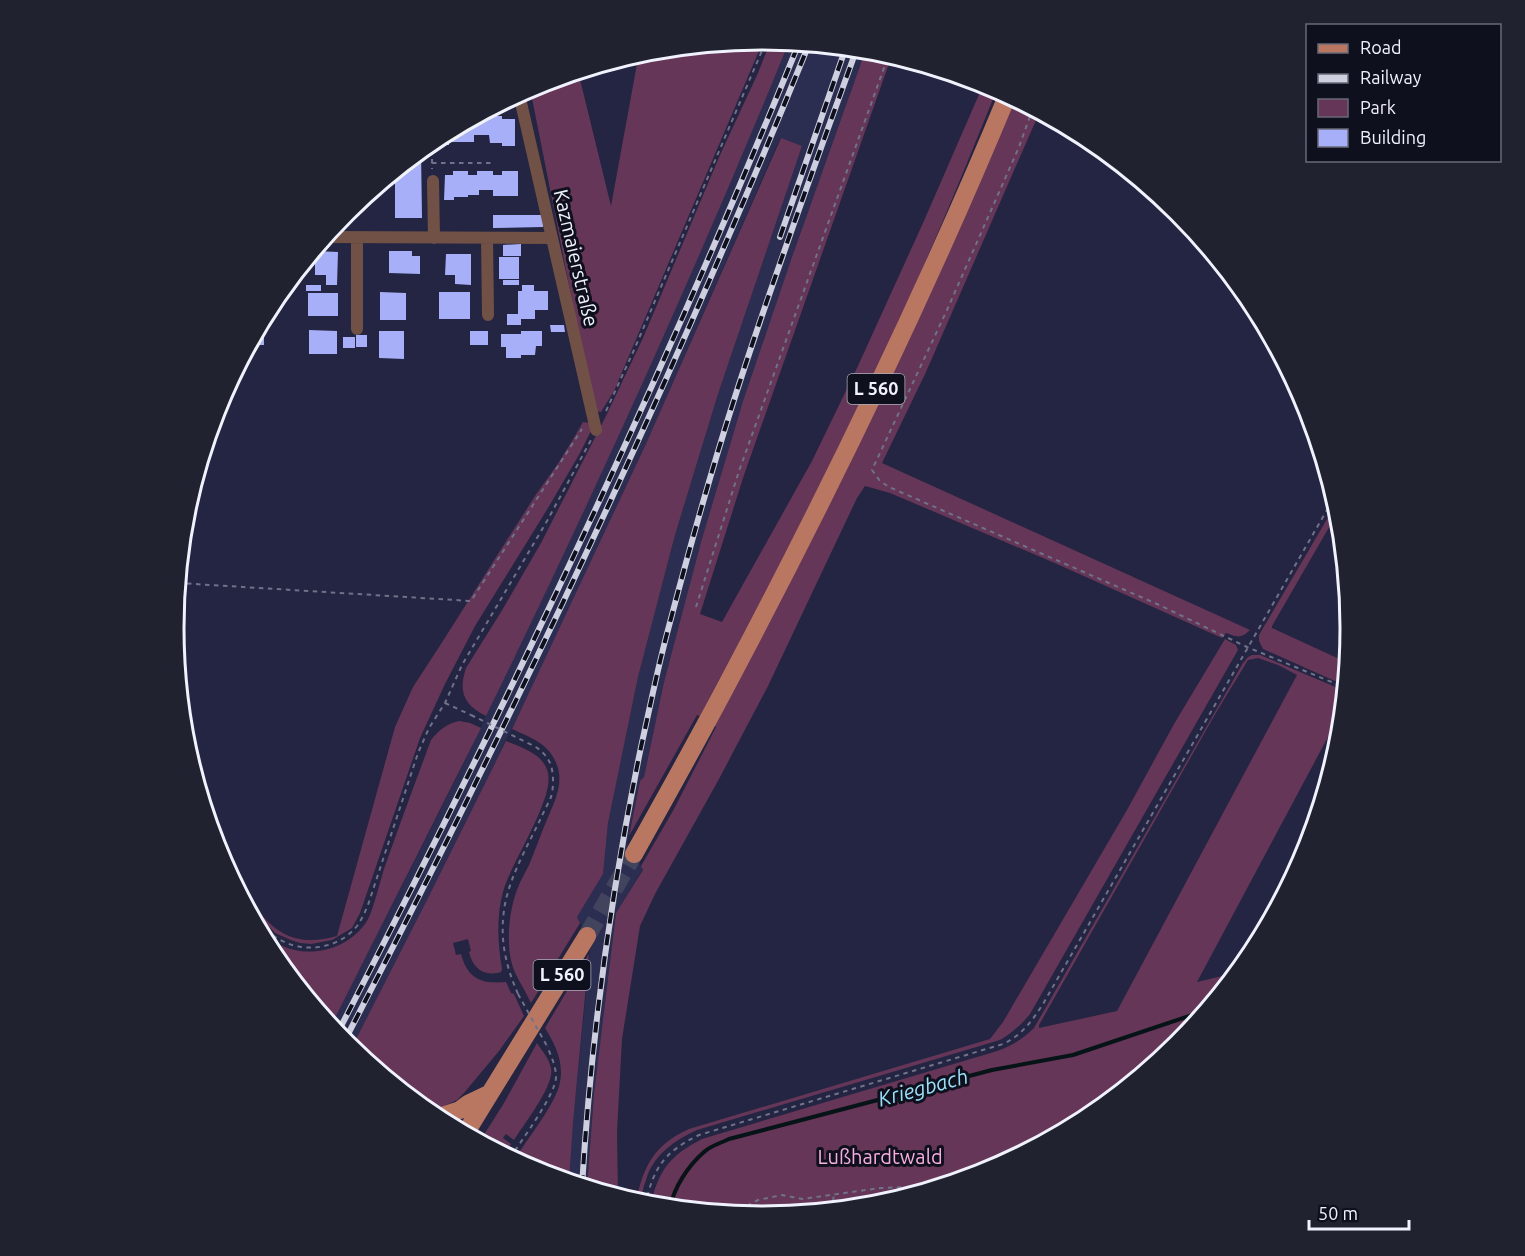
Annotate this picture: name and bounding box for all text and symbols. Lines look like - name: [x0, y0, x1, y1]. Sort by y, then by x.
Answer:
- legend: [1306, 24, 1501, 162]
- text: Road: [1360, 37, 1402, 57]
- text: Railway: [1360, 67, 1422, 87]
- text: Park: [1360, 97, 1396, 117]
- text: Building: [1360, 127, 1426, 147]
- street label: Kazmaierstraße: [550, 187, 603, 329]
- road number: L 560: [848, 374, 904, 404]
- road number: L 560: [534, 960, 590, 990]
- water label: Kriegbach: [875, 1063, 970, 1111]
- park label: Lußhardtwald: [817, 1145, 943, 1168]
- scale bar: [1309, 1193, 1410, 1231]
- text: 50 m: [1318, 1203, 1358, 1223]

